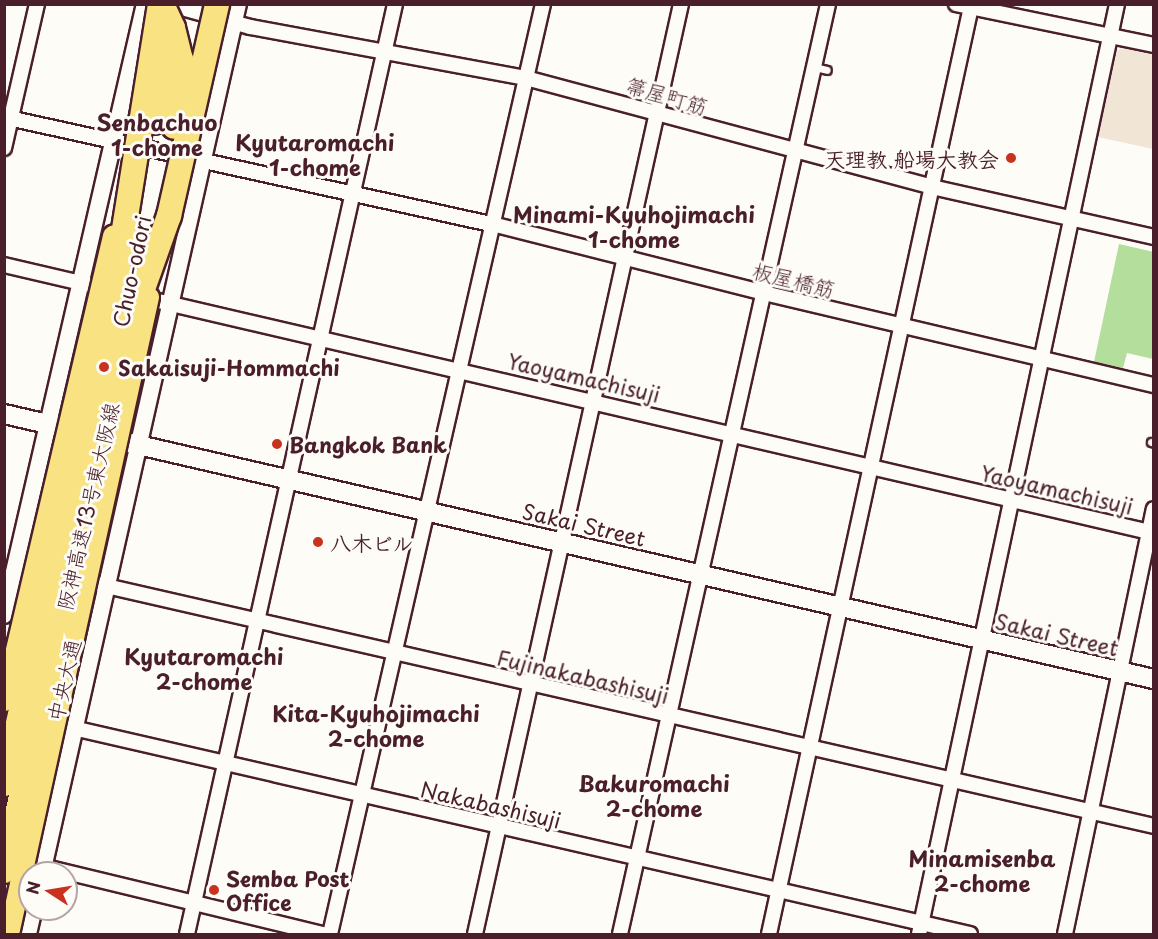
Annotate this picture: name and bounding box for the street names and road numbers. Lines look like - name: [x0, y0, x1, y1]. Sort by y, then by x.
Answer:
- street label: 箒屋町筋: [623, 71, 711, 119]
- street label: Chuo-odori: [107, 213, 155, 329]
- street label: 板屋橋筋: [750, 257, 838, 301]
- street label: Yaoyamachisuji: [505, 347, 663, 407]
- street label: 阪神高速13号東大阪線: [51, 400, 123, 612]
- street label: Yaoyamachisuji: [978, 459, 1136, 519]
- street label: Sakai Street: [520, 498, 648, 550]
- street label: Sakai Street: [993, 608, 1121, 660]
- street label: 中央大通: [41, 636, 85, 724]
- street label: Fujinakabashisuji: [495, 644, 671, 708]
- street label: Nakabashisuji: [418, 776, 564, 832]

